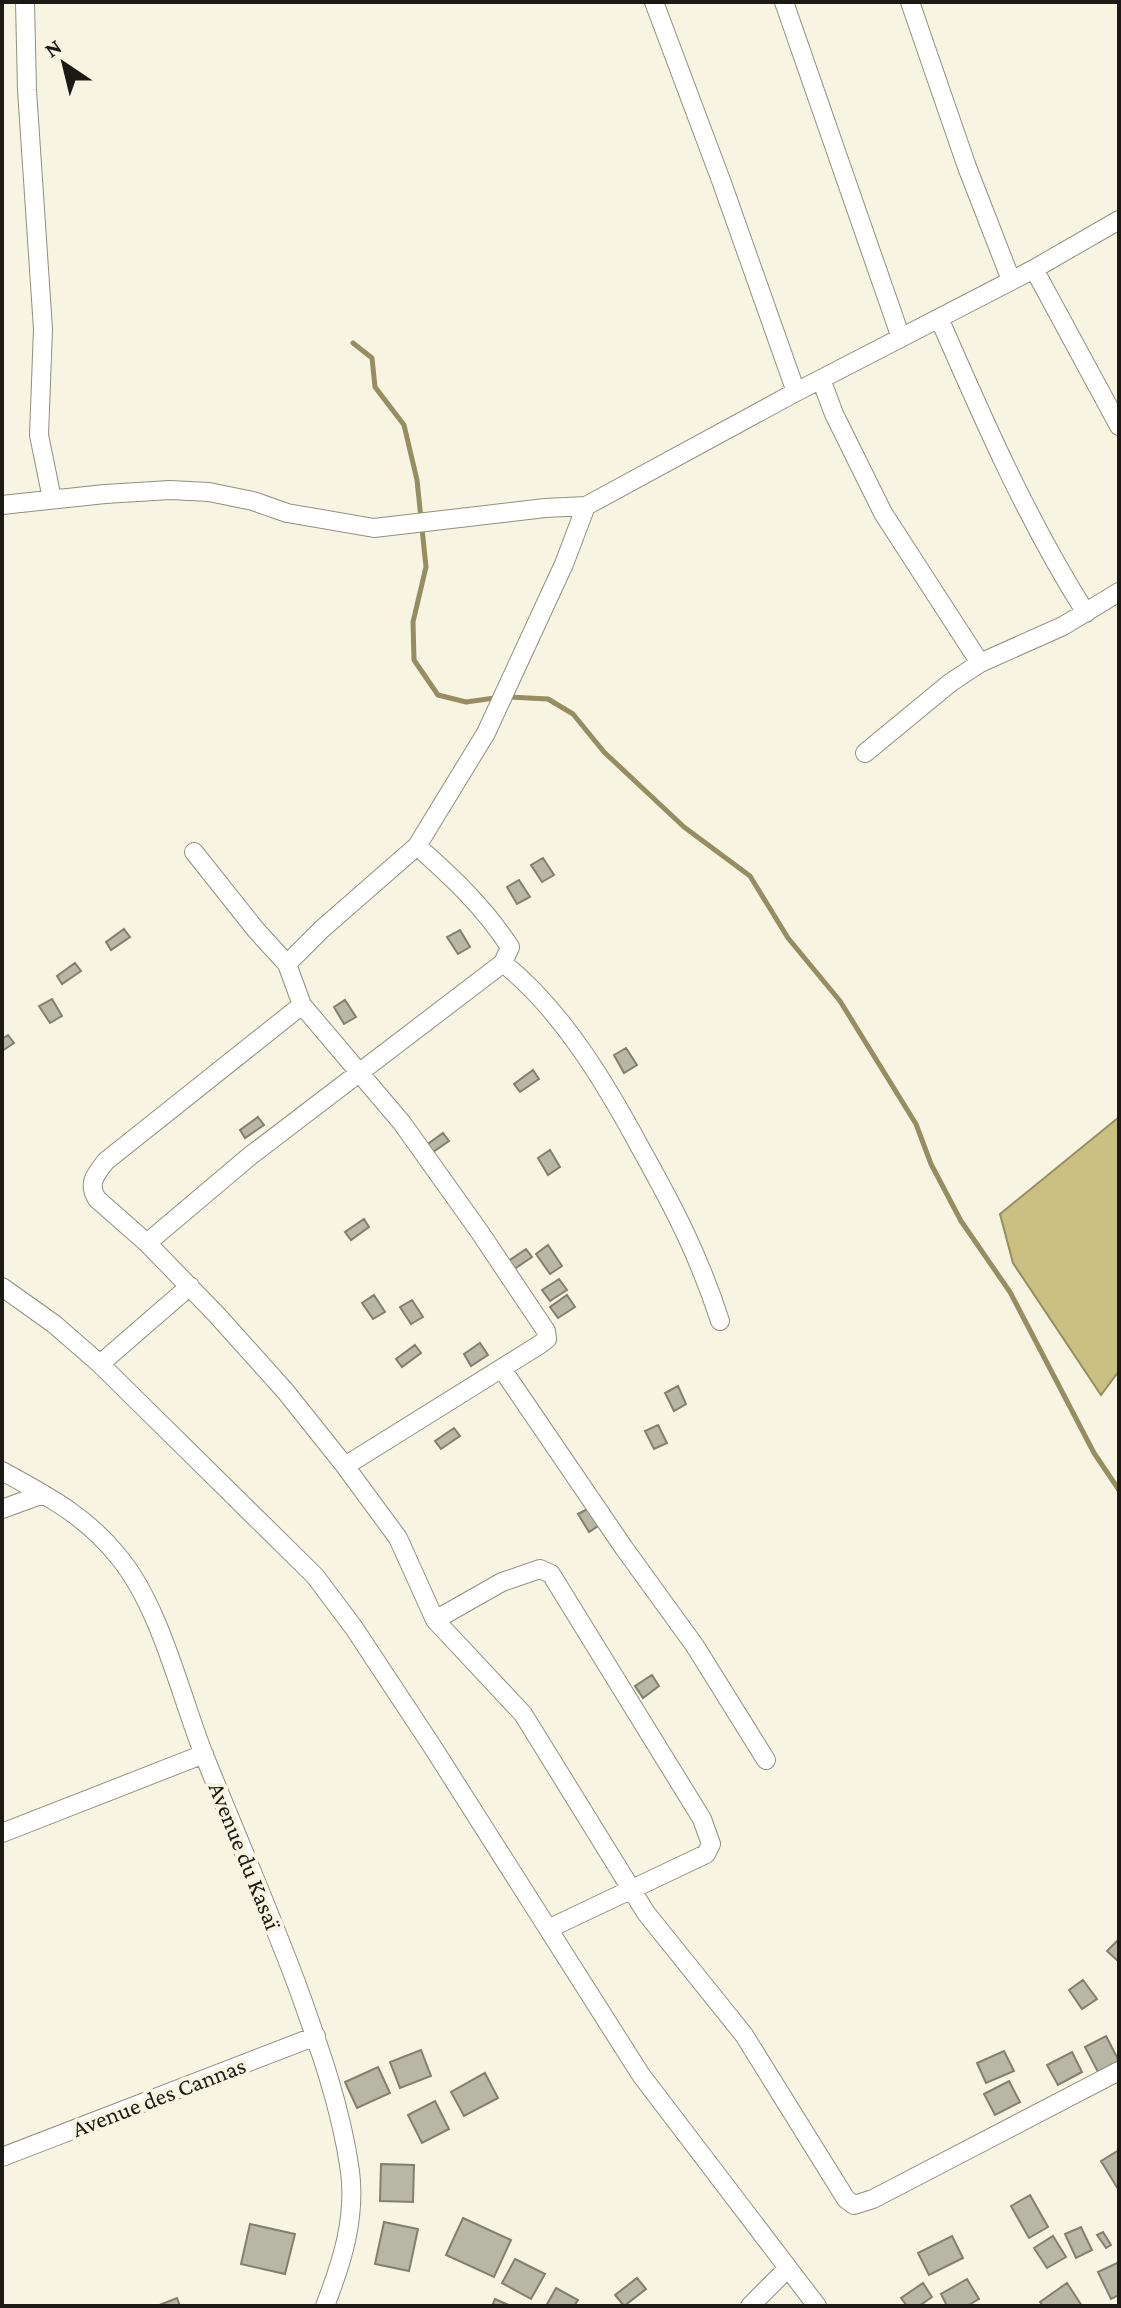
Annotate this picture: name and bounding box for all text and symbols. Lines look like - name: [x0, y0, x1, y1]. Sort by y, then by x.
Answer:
- north arrow: [24, 24, 104, 104]
- text: N: [40, 33, 66, 63]
- street label: Avenue du Kasaï: [204, 1778, 288, 1934]
- street label: Avenue des Cannas: [68, 2051, 249, 2142]

